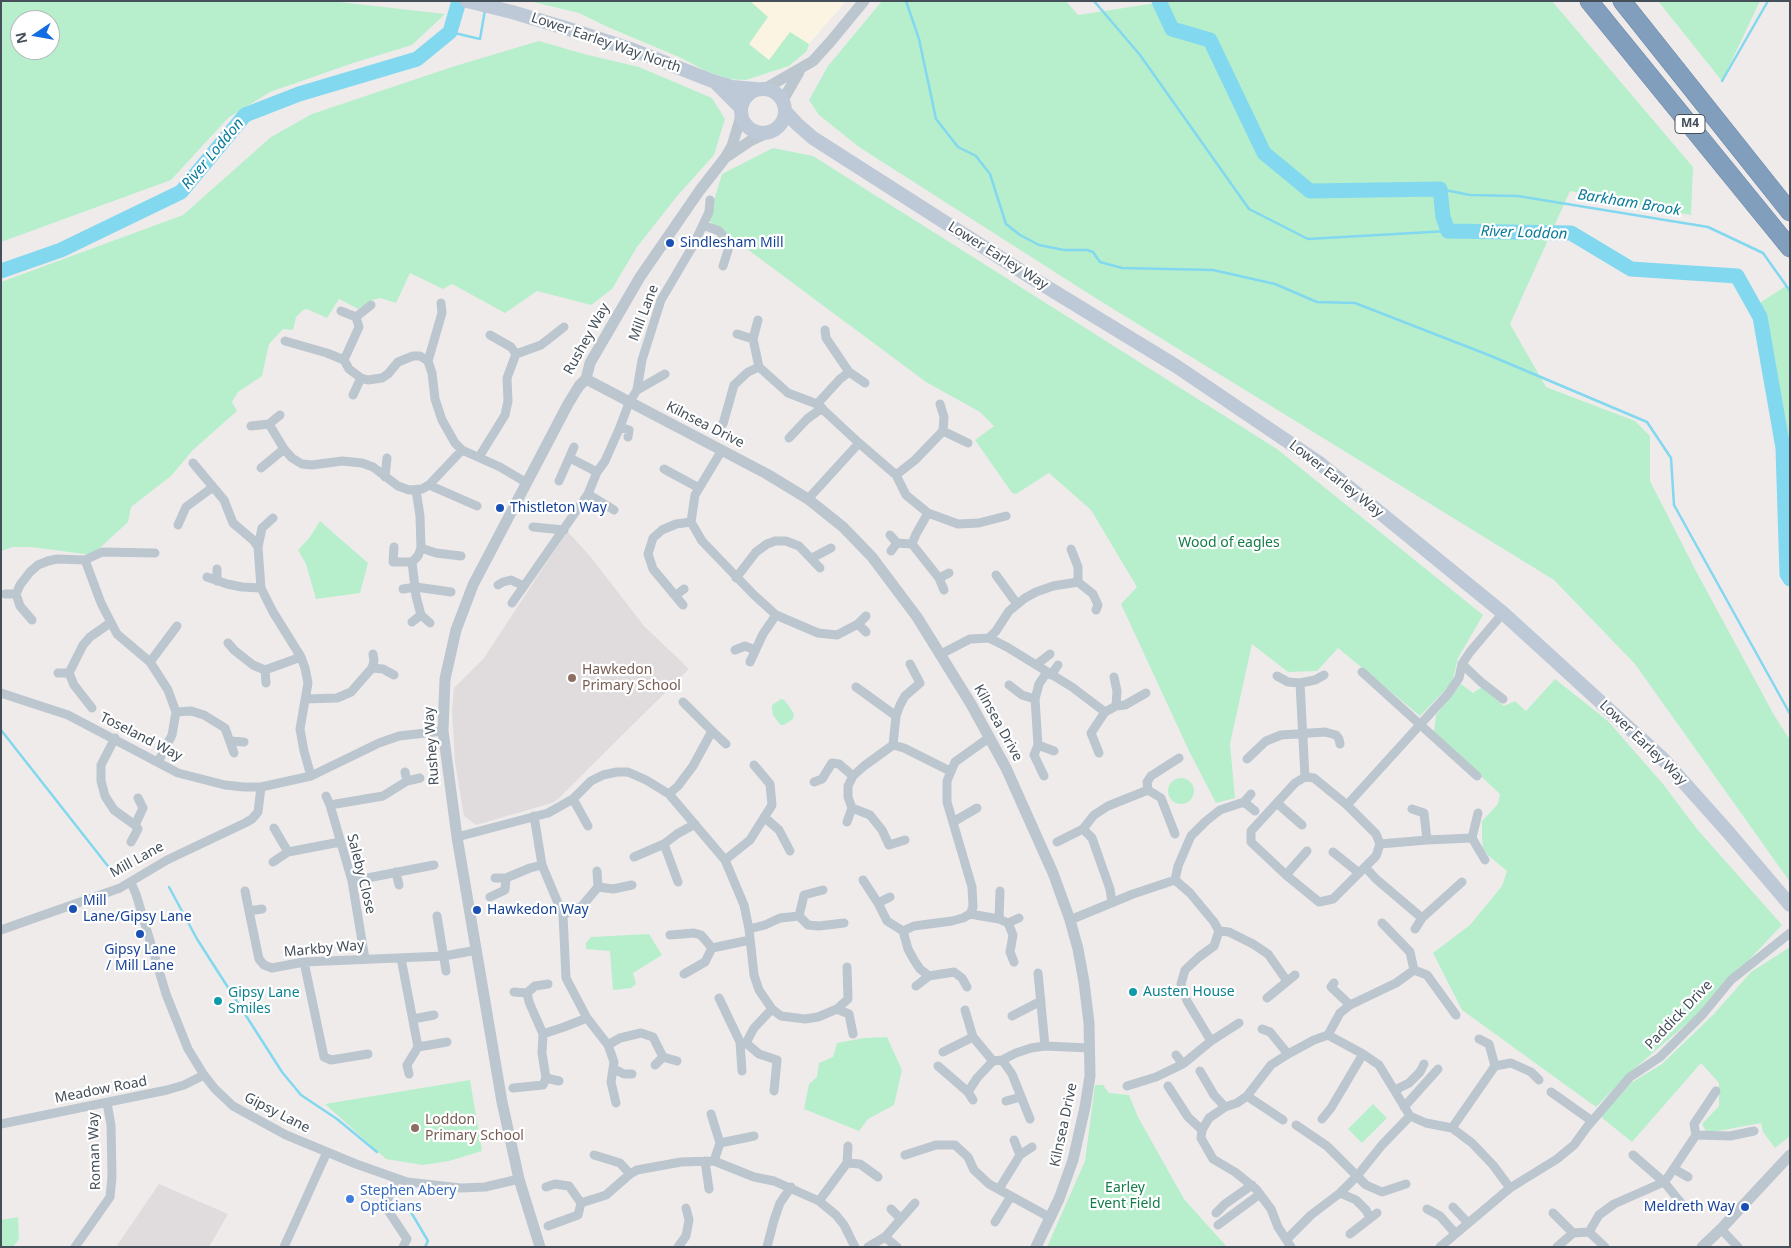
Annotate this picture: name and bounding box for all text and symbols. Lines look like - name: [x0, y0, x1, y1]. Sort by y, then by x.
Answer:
- street label: Lower Earley Way North: [529, 9, 683, 77]
- north arrow: [10, 10, 60, 60]
- text: N: [10, 30, 31, 46]
- water label: River Loddon: [178, 115, 248, 193]
- road number: M4: [1675, 115, 1705, 134]
- water label: Barkham Brook: [1576, 186, 1682, 220]
- street label: Lower Earley Way: [945, 218, 1051, 294]
- water label: River Loddon: [1480, 222, 1568, 244]
- place label: Sindlesham Mill: [680, 235, 784, 251]
- marker: Sindlesham Mill: [664, 237, 676, 249]
- street label: Mill Lane: [626, 282, 662, 344]
- street label: Rushey Way: [561, 300, 613, 378]
- street label: Kilnsea Drive: [663, 398, 747, 452]
- street label: Lower Earley Way: [1286, 437, 1386, 521]
- place label: Thistleton Way: [510, 500, 607, 516]
- marker: Thistleton Way: [494, 502, 506, 514]
- park label: Wood of eagles: [1178, 535, 1280, 551]
- place label: Hawkedon Primary School: [582, 662, 681, 694]
- marker: Hawkedon Primary School: [566, 672, 578, 684]
- street label: Kilnsea Drive: [970, 682, 1026, 764]
- street label: Lower Earley Way: [1596, 697, 1690, 789]
- street label: Rushey Way: [421, 706, 443, 786]
- street label: Toseland Way: [97, 709, 185, 765]
- street label: Saleby Close: [343, 832, 379, 916]
- street label: Mill Lane: [107, 838, 167, 882]
- place label: Mill Lane/Gipsy Lane: [83, 893, 192, 926]
- place label: Hawkedon Way: [487, 902, 589, 918]
- marker: Mill Lane/Gipsy Lane: [67, 903, 79, 915]
- marker: Hawkedon Way: [471, 904, 483, 916]
- marker: Gipsy Lane / Mill Lane: [134, 928, 146, 940]
- street label: Markby Way: [283, 937, 365, 961]
- place label: Gipsy Lane / Mill Lane: [104, 942, 176, 974]
- street label: Paddick Drive: [1642, 977, 1716, 1053]
- place label: Austen House: [1143, 984, 1235, 1000]
- place label: Gipsy Lane Smiles: [228, 985, 300, 1018]
- marker: Austen House: [1127, 986, 1139, 998]
- marker: Gipsy Lane Smiles: [212, 995, 224, 1007]
- street label: Meadow Road: [53, 1073, 149, 1107]
- street label: Kilnsea Drive: [1047, 1082, 1081, 1168]
- street label: Gipsy Lane: [241, 1089, 313, 1137]
- street label: Roman Way: [85, 1112, 105, 1190]
- place label: Loddon Primary School: [425, 1112, 524, 1144]
- marker: Loddon Primary School: [409, 1122, 421, 1134]
- park label: Earley Event Field: [1089, 1180, 1161, 1212]
- place label: Stephen Abery Opticians: [360, 1183, 456, 1216]
- marker: Stephen Abery Opticians: [344, 1193, 356, 1205]
- place label: Meldreth Way: [1644, 1199, 1735, 1215]
- marker: Meldreth Way: [1739, 1201, 1751, 1213]

